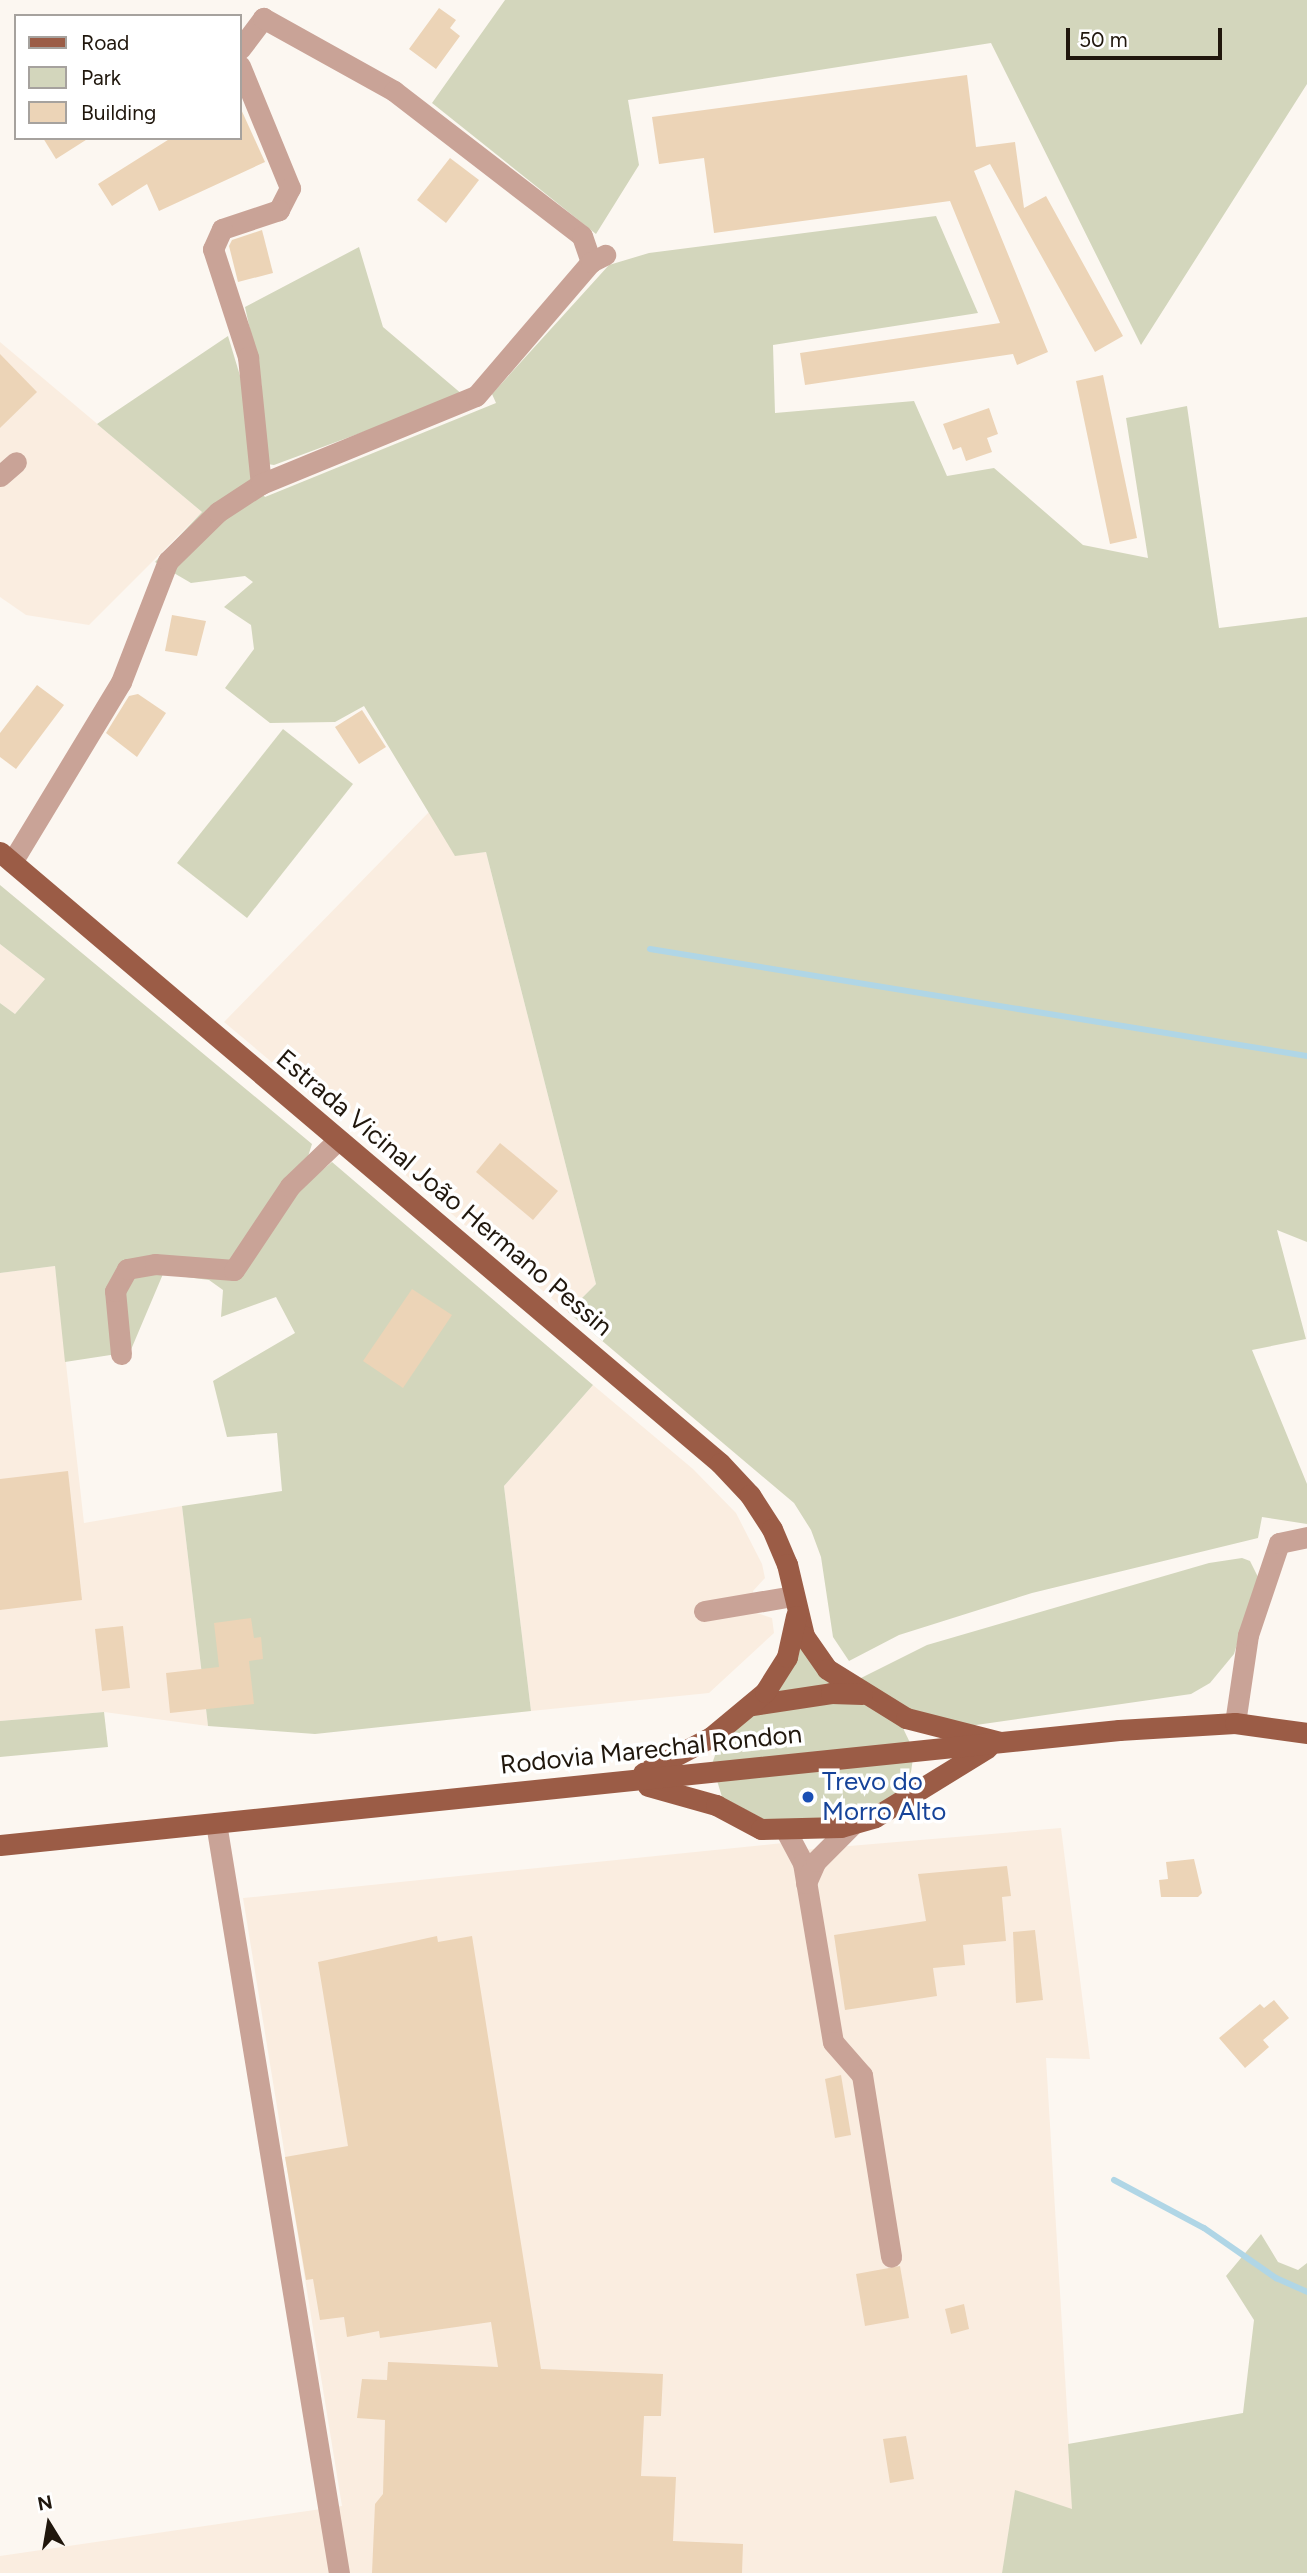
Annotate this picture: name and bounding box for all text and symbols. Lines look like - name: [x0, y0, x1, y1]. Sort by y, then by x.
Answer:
- legend: [14, 14, 242, 140]
- scale bar: [1069, 14, 1225, 58]
- text: 50 m: [1079, 27, 1128, 52]
- text: Road: [81, 30, 129, 55]
- text: Park: [81, 65, 121, 90]
- text: Building: [81, 100, 156, 125]
- street label: Estrada Vicinal João Hermano Pessin: [270, 1043, 618, 1343]
- street label: Rodovia Marechal Rondon: [498, 1719, 804, 1781]
- place label: Trevo do Morro Alto: [822, 1766, 946, 1828]
- marker: Trevo do Morro Alto: [800, 1789, 816, 1805]
- north arrow: [14, 2489, 84, 2559]
- text: N: [35, 2490, 54, 2516]

